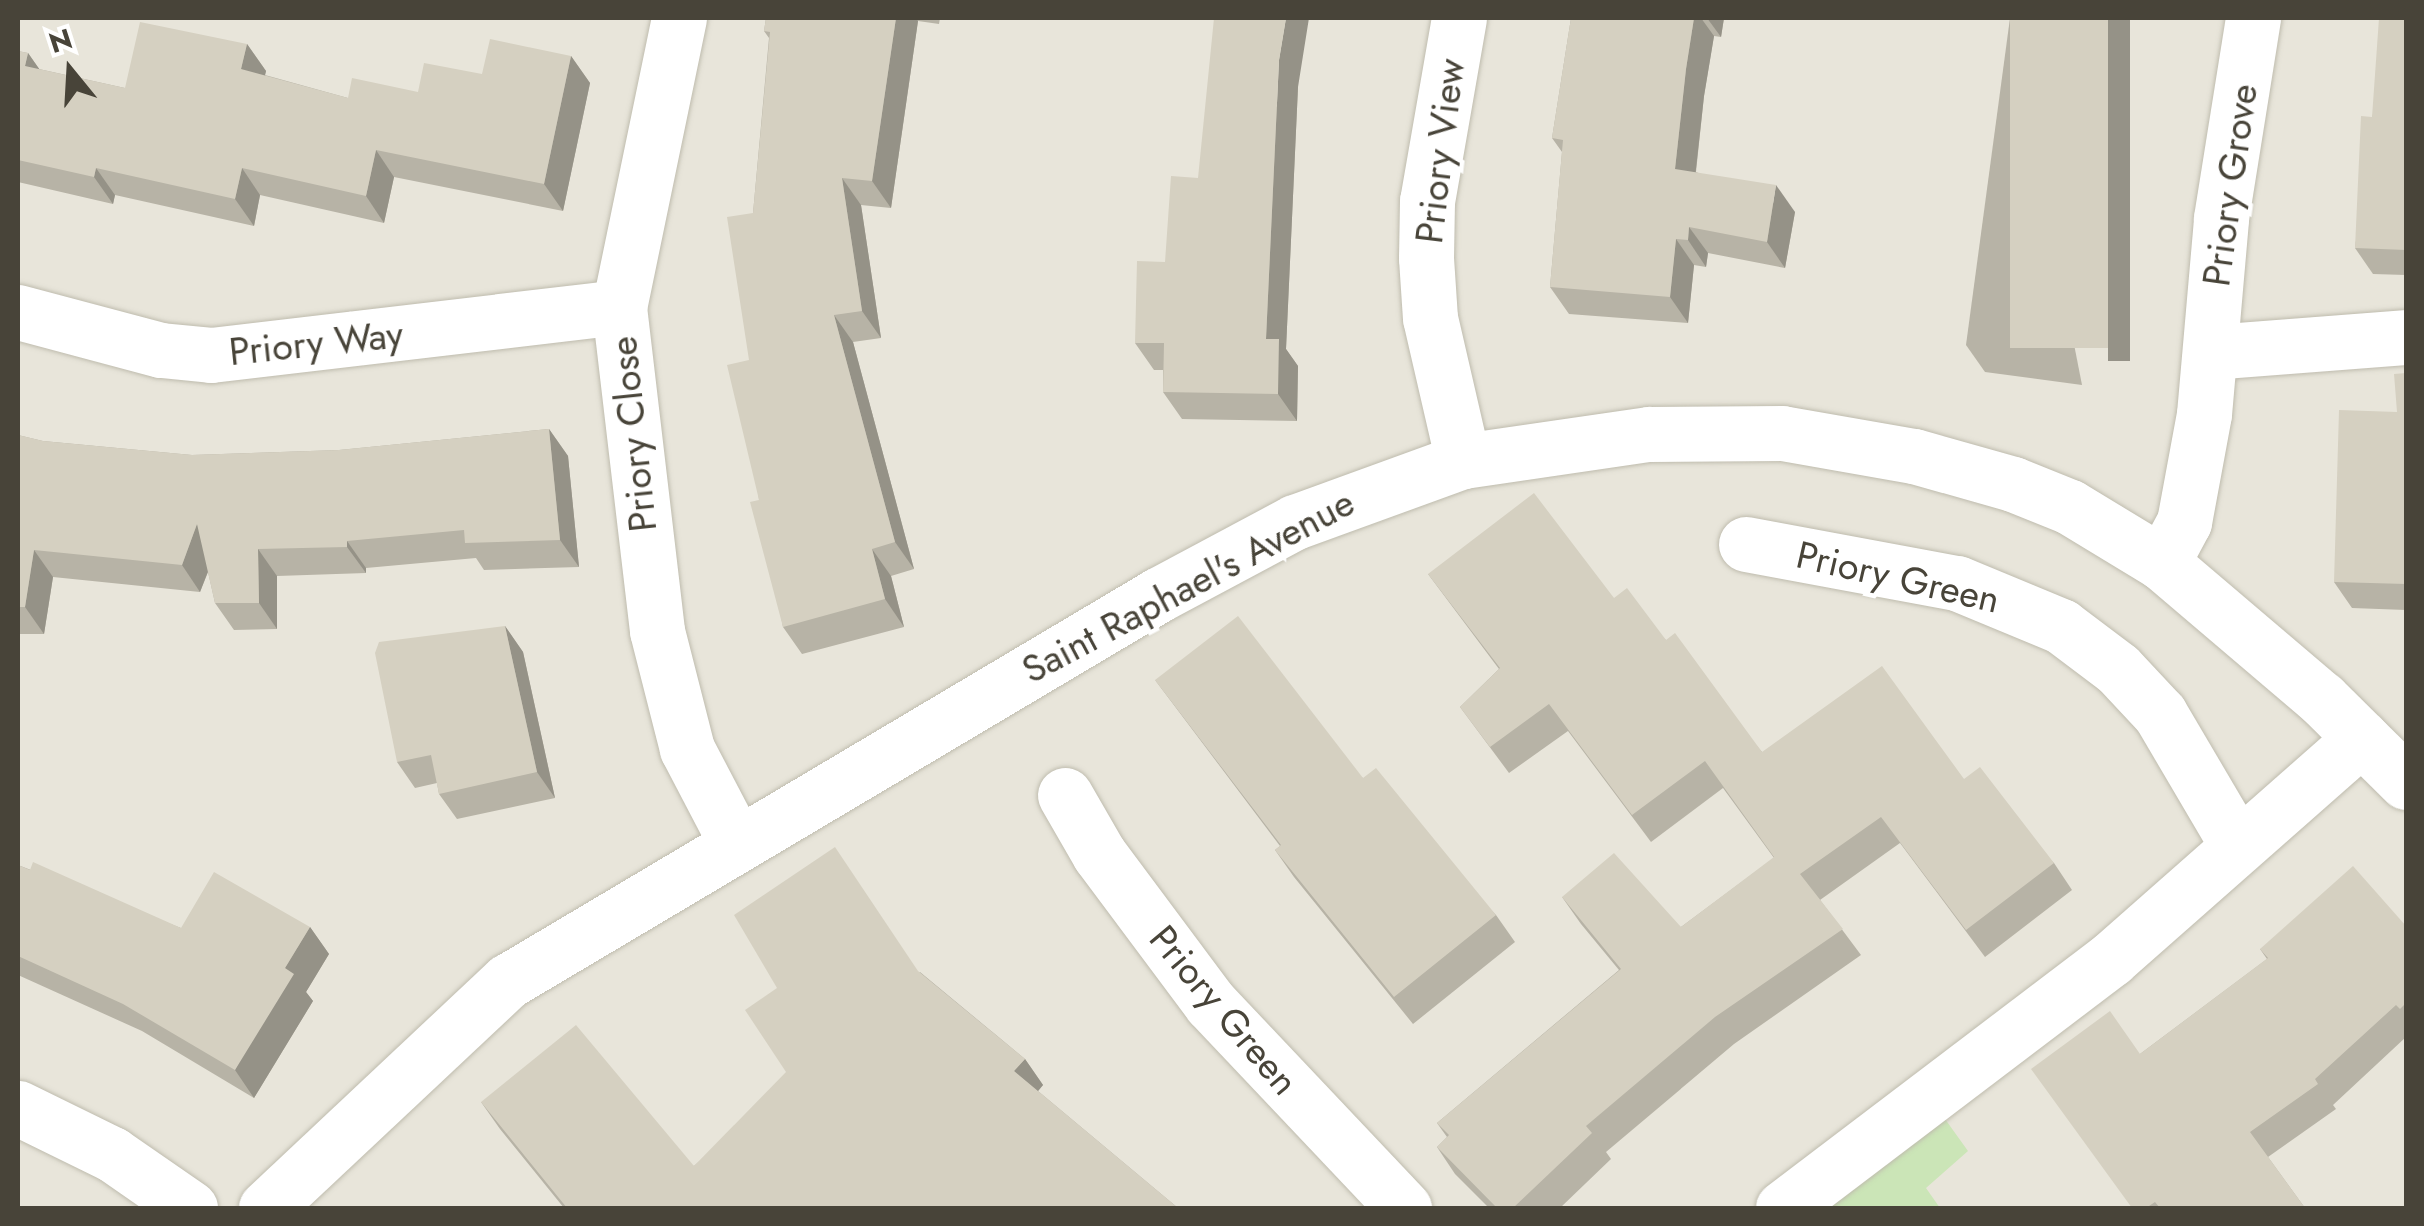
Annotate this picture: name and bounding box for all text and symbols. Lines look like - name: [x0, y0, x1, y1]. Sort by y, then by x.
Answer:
- text: N: [44, 18, 77, 64]
- north arrow: [20, 20, 120, 120]
- street label: Priory View: [1406, 56, 1474, 246]
- street label: Priory Grove: [2193, 81, 2267, 289]
- street label: Priory Way: [227, 311, 405, 375]
- street label: Priory Close: [600, 334, 666, 534]
- street label: Saint Raphael's Avenue: [1014, 479, 1362, 693]
- street label: Priory Green: [1792, 531, 2004, 623]
- street label: Priory Green: [1140, 916, 1308, 1104]

